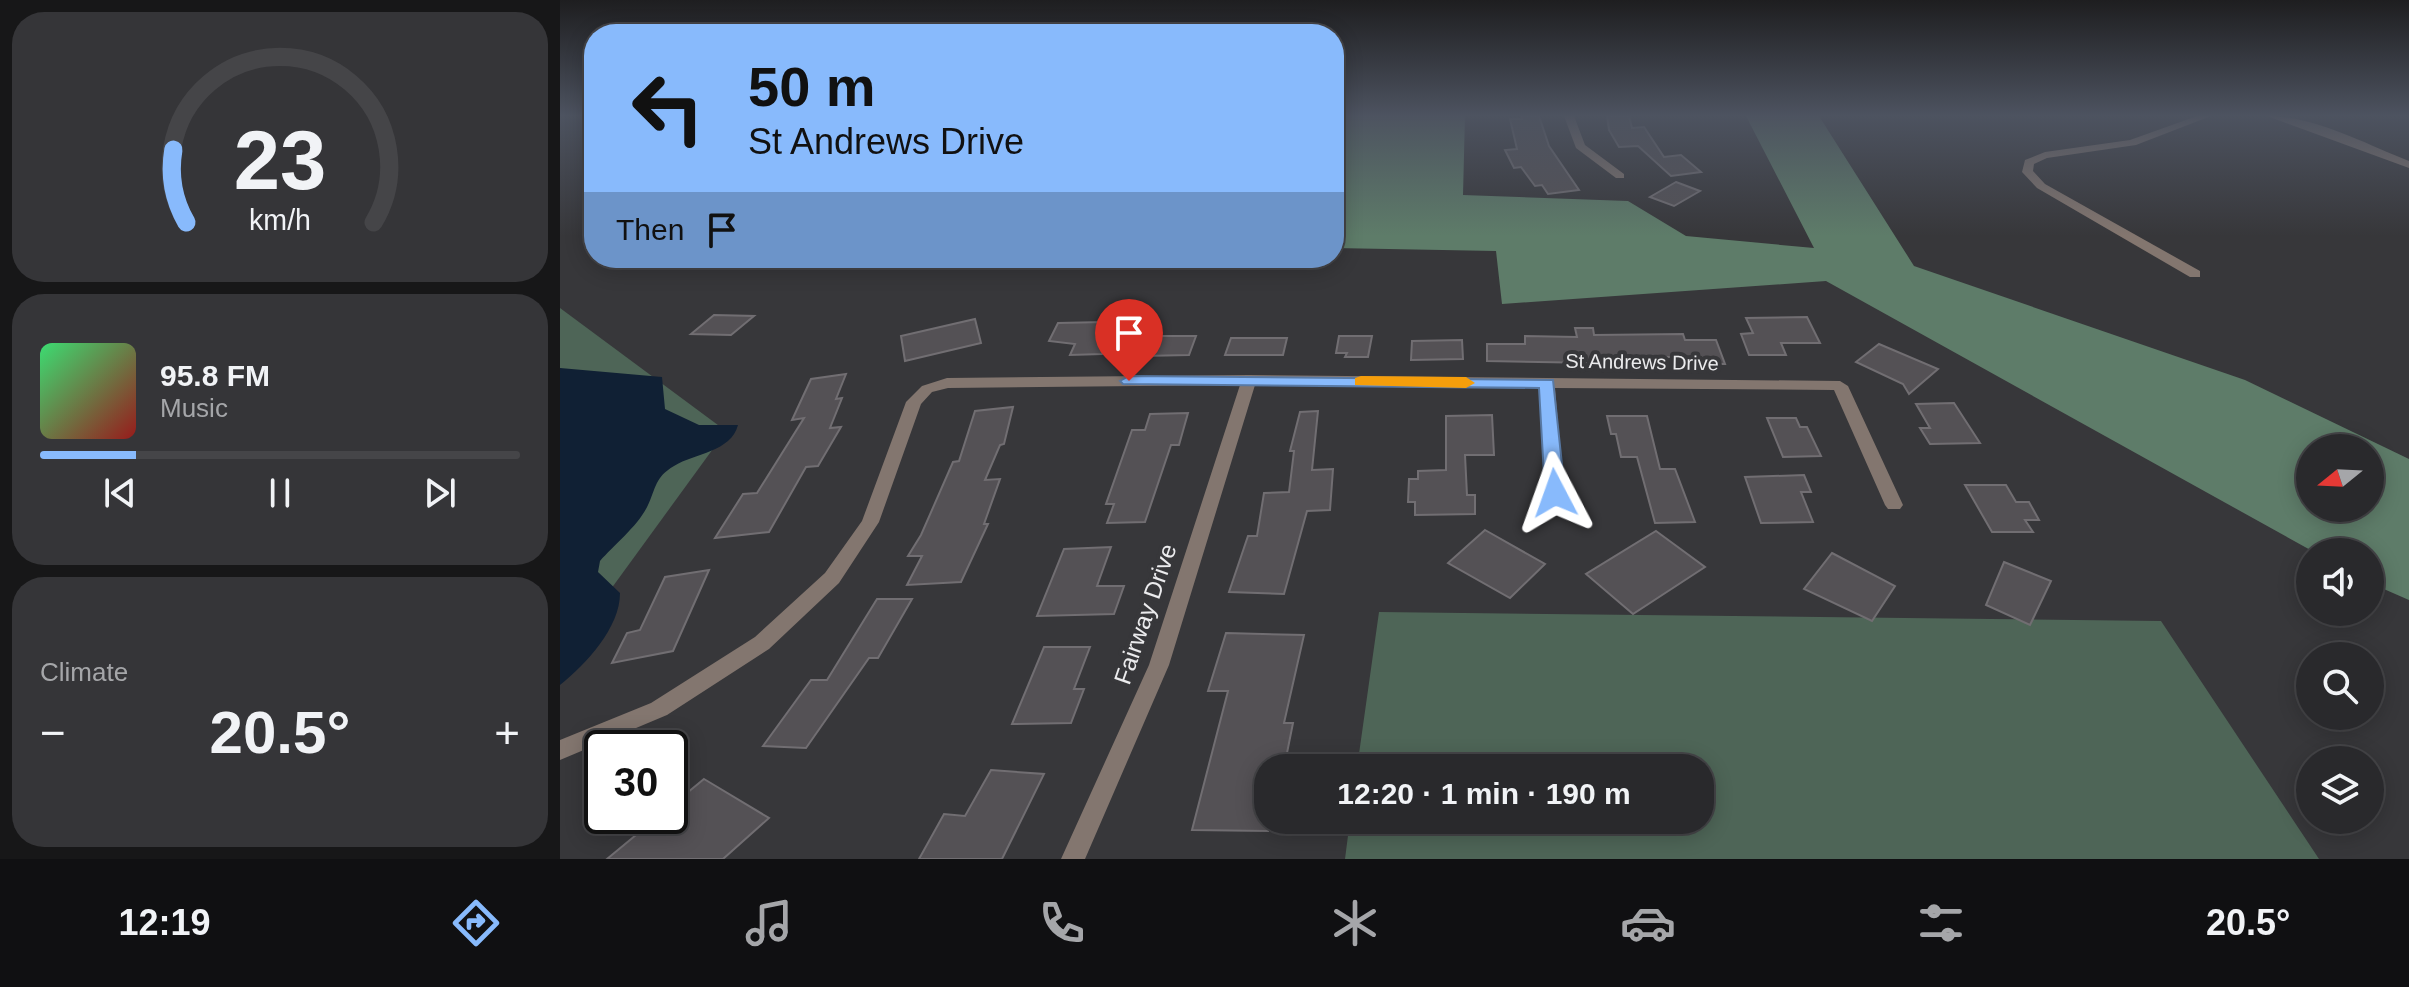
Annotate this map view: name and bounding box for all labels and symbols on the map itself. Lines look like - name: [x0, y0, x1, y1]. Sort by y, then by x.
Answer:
- pin: [1095, 299, 1163, 381]
- street label: St Andrews Drive: [1565, 350, 1719, 374]
- north arrow: [2296, 434, 2384, 522]
- position arrow: [1513, 451, 1597, 535]
- street label: Fairway Drive: [1108, 540, 1182, 688]
- speed limit sign: 30: [584, 730, 688, 834]

